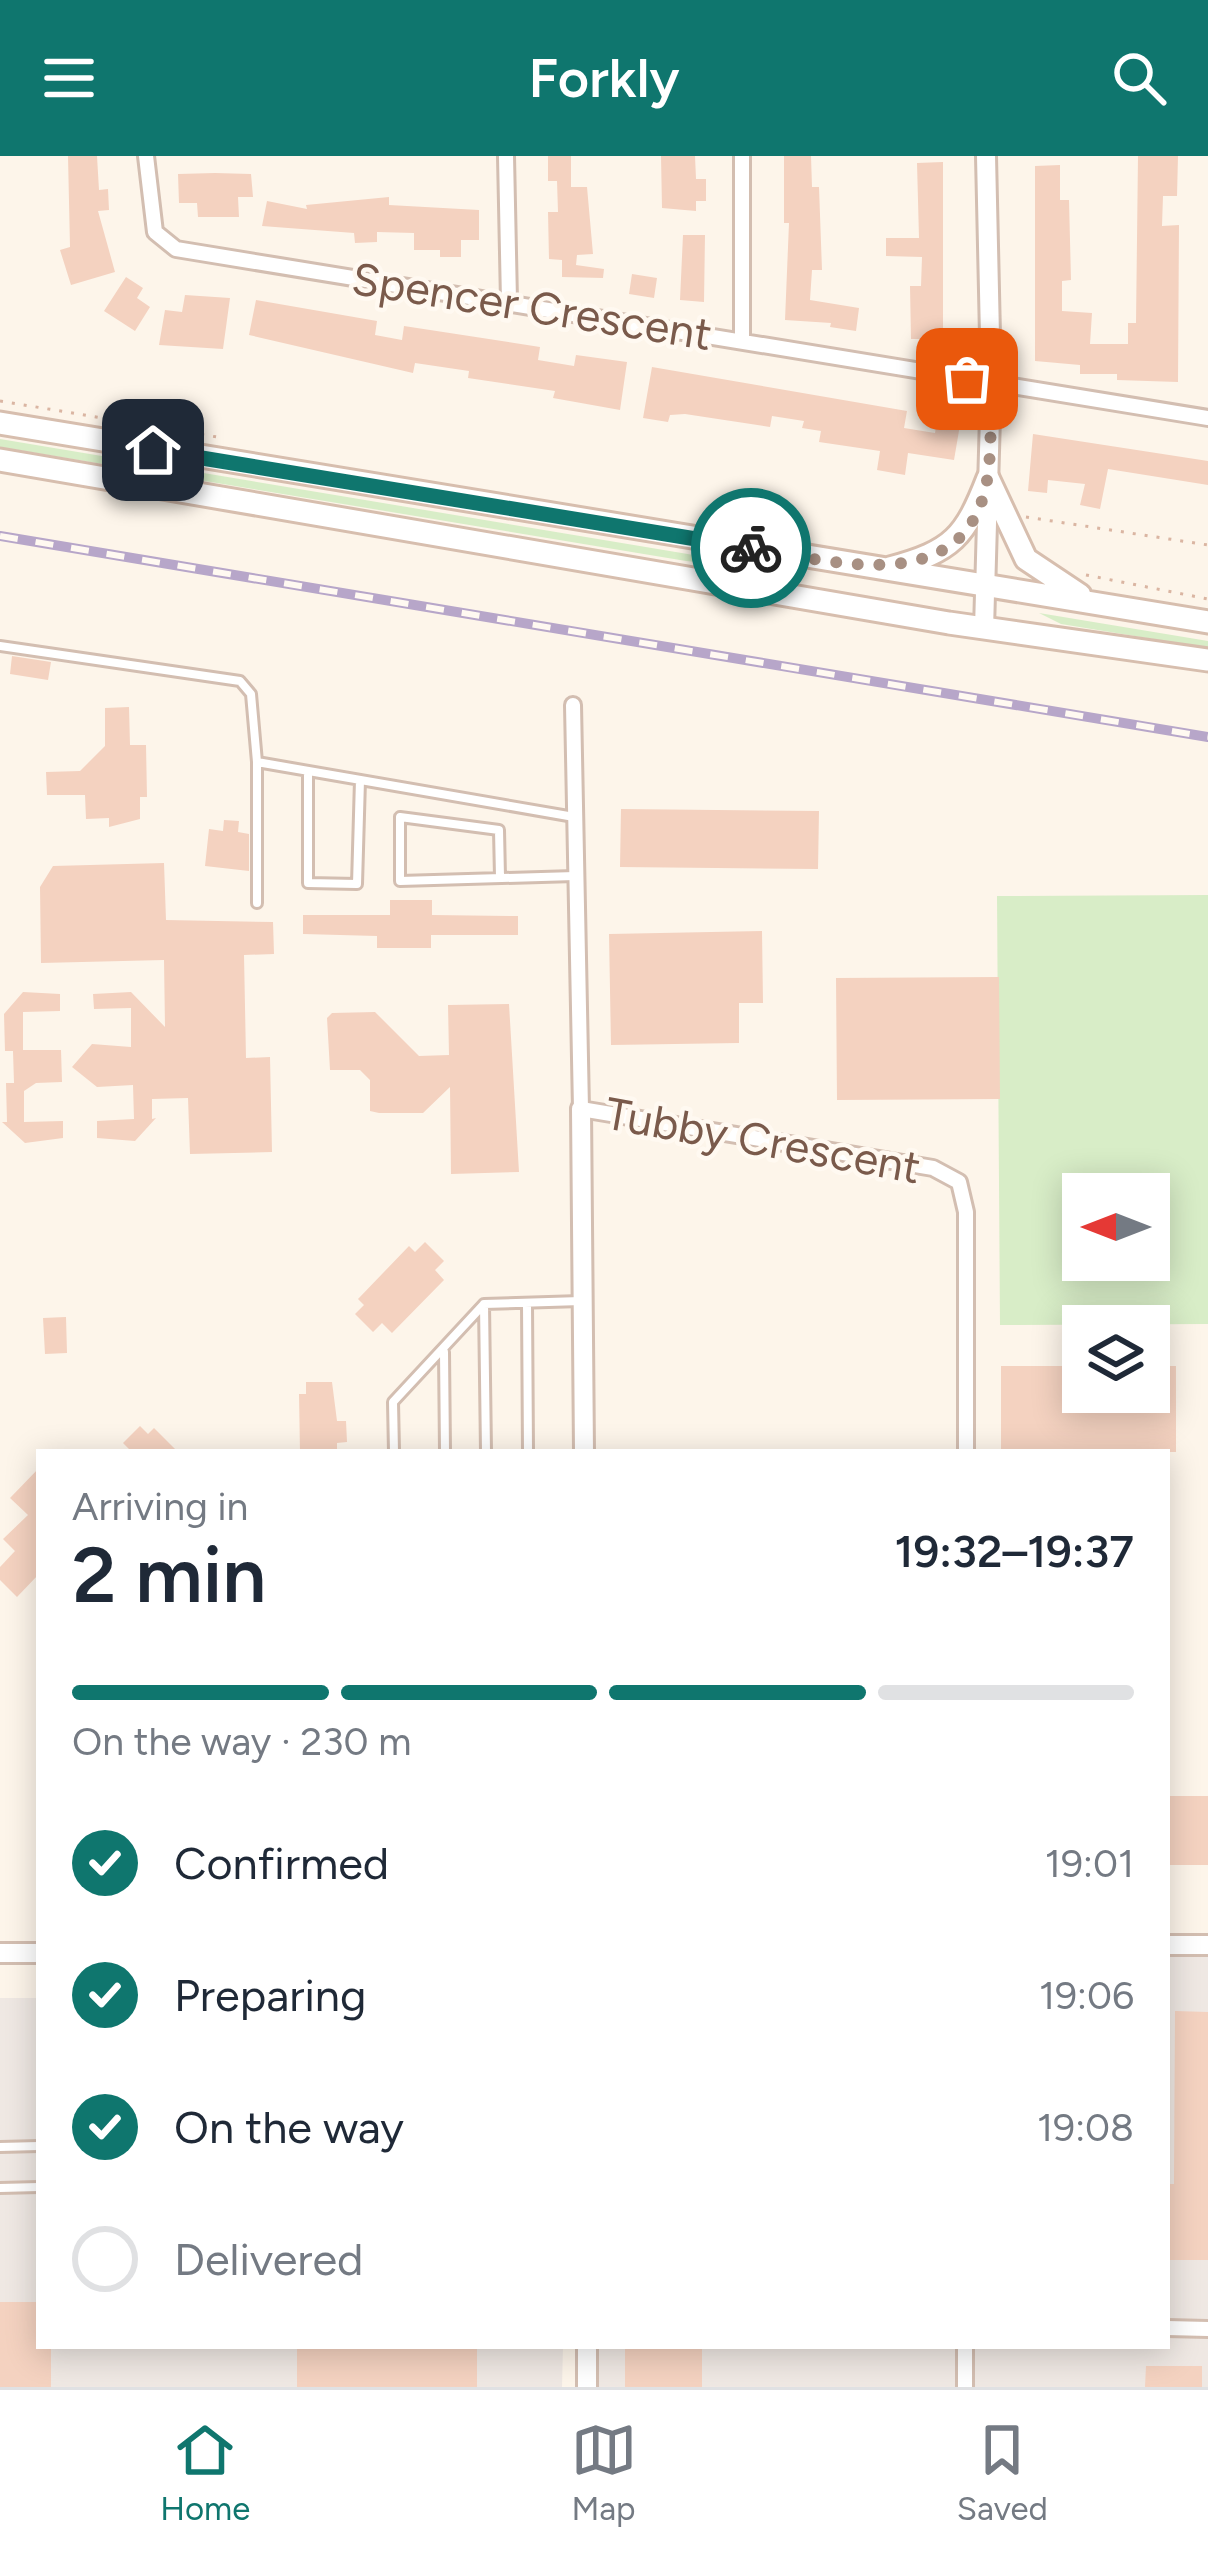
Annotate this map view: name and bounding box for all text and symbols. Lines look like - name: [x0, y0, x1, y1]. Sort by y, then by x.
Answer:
- icon: menu: [36, 45, 102, 111]
- icon: search: [1106, 45, 1172, 111]
- text: Forkly: [529, 46, 679, 111]
- street label: Spencer Crescent: [348, 251, 716, 361]
- pin: [916, 328, 1018, 430]
- icon: bag: [934, 346, 1000, 412]
- pin: [102, 399, 204, 501]
- icon: home: [120, 417, 186, 483]
- courier: [691, 488, 811, 608]
- icon: bike: [718, 515, 784, 581]
- street label: Tubby Crescent: [601, 1086, 925, 1194]
- north arrow: [1062, 1173, 1170, 1281]
- map controls: [1062, 1173, 1170, 1413]
- button: layers: [1062, 1305, 1170, 1413]
- text: Arriving in: [72, 1483, 248, 1530]
- text: 19:32–19:37: [895, 1524, 1134, 1578]
- text: 2 min: [72, 1528, 266, 1622]
- text: On the way · 230 m: [72, 1718, 411, 1765]
- icon: check: [72, 1830, 138, 1896]
- text: Confirmed: [174, 1836, 389, 1890]
- text: 19:01: [1045, 1840, 1134, 1887]
- icon: check: [72, 1962, 138, 2028]
- text: Preparing: [174, 1968, 366, 2022]
- text: 19:06: [1039, 1972, 1134, 2019]
- icon: check: [72, 2094, 138, 2160]
- text: On the way: [174, 2100, 404, 2154]
- text: 19:08: [1037, 2104, 1134, 2151]
- text: Delivered: [174, 2232, 363, 2286]
- tab: Home: [160, 2417, 250, 2528]
- tab: Map: [571, 2417, 637, 2528]
- tab: Saved: [957, 2417, 1048, 2528]

